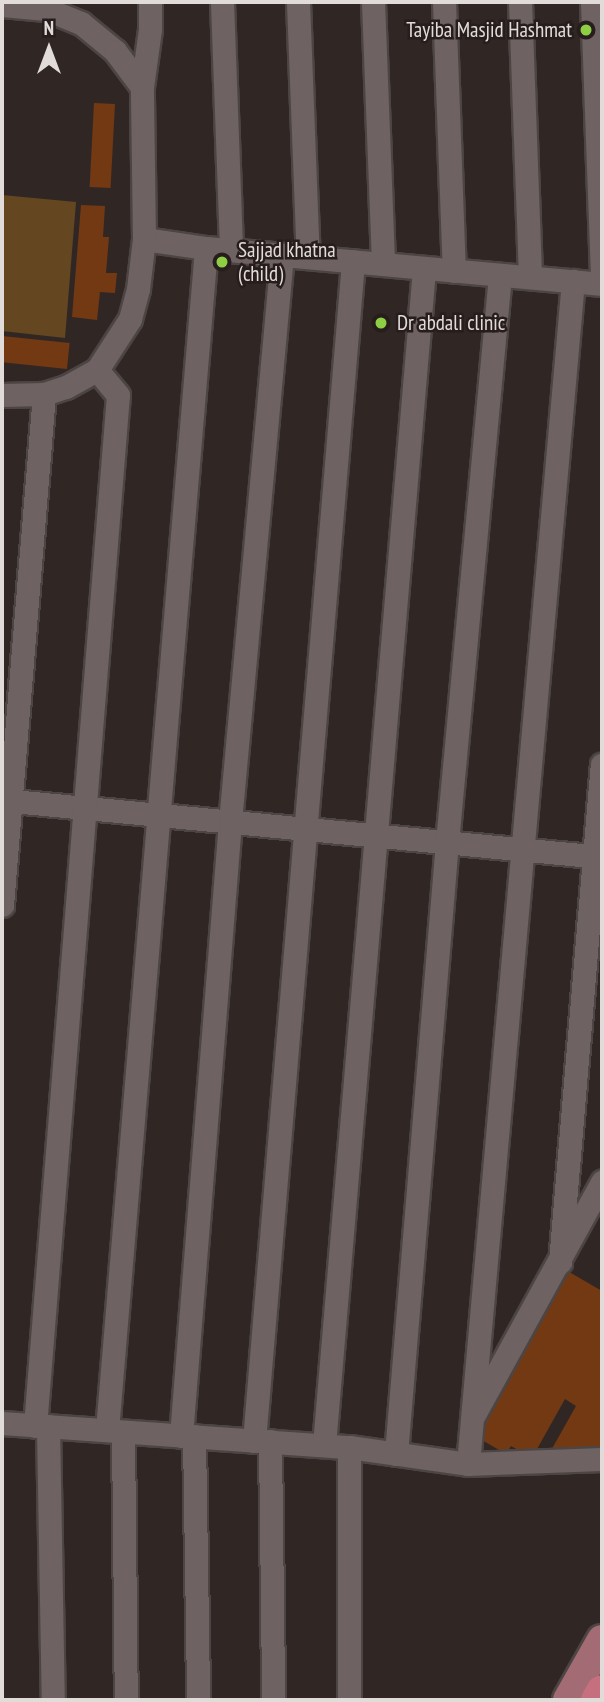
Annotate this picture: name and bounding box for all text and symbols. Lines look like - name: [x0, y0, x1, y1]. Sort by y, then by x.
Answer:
- north arrow: [14, 14, 84, 84]
- text: N: [44, 16, 54, 40]
- place label: Tayiba Masjid Hashmat: [406, 17, 572, 43]
- marker: Tayiba Masjid Hashmat: [578, 22, 594, 38]
- place label: Sajjad khatna (child): [238, 237, 336, 287]
- marker: Sajjad khatna (child): [212, 252, 232, 272]
- place label: Dr abdali clinic: [397, 310, 505, 336]
- marker: Dr abdali clinic: [371, 313, 391, 333]

